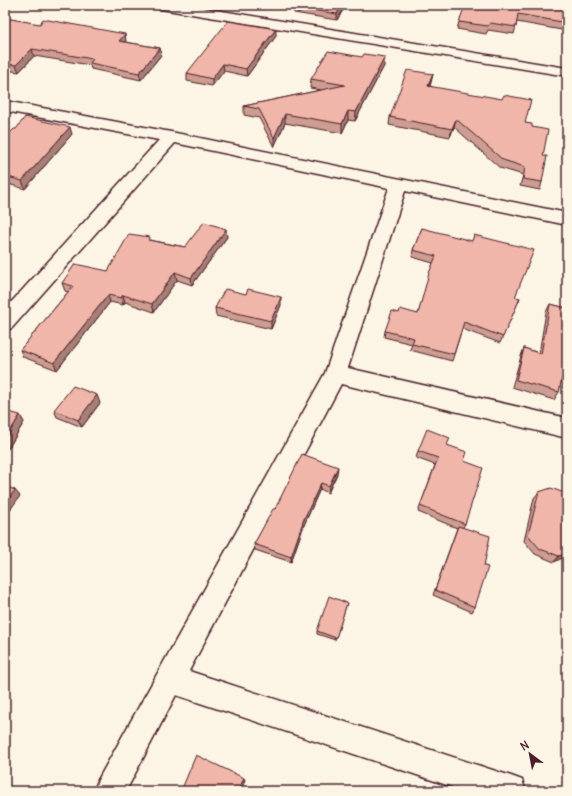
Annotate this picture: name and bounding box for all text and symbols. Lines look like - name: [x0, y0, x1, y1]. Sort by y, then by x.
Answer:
- north arrow: [510, 734, 550, 774]
- text: N: [518, 738, 532, 753]

